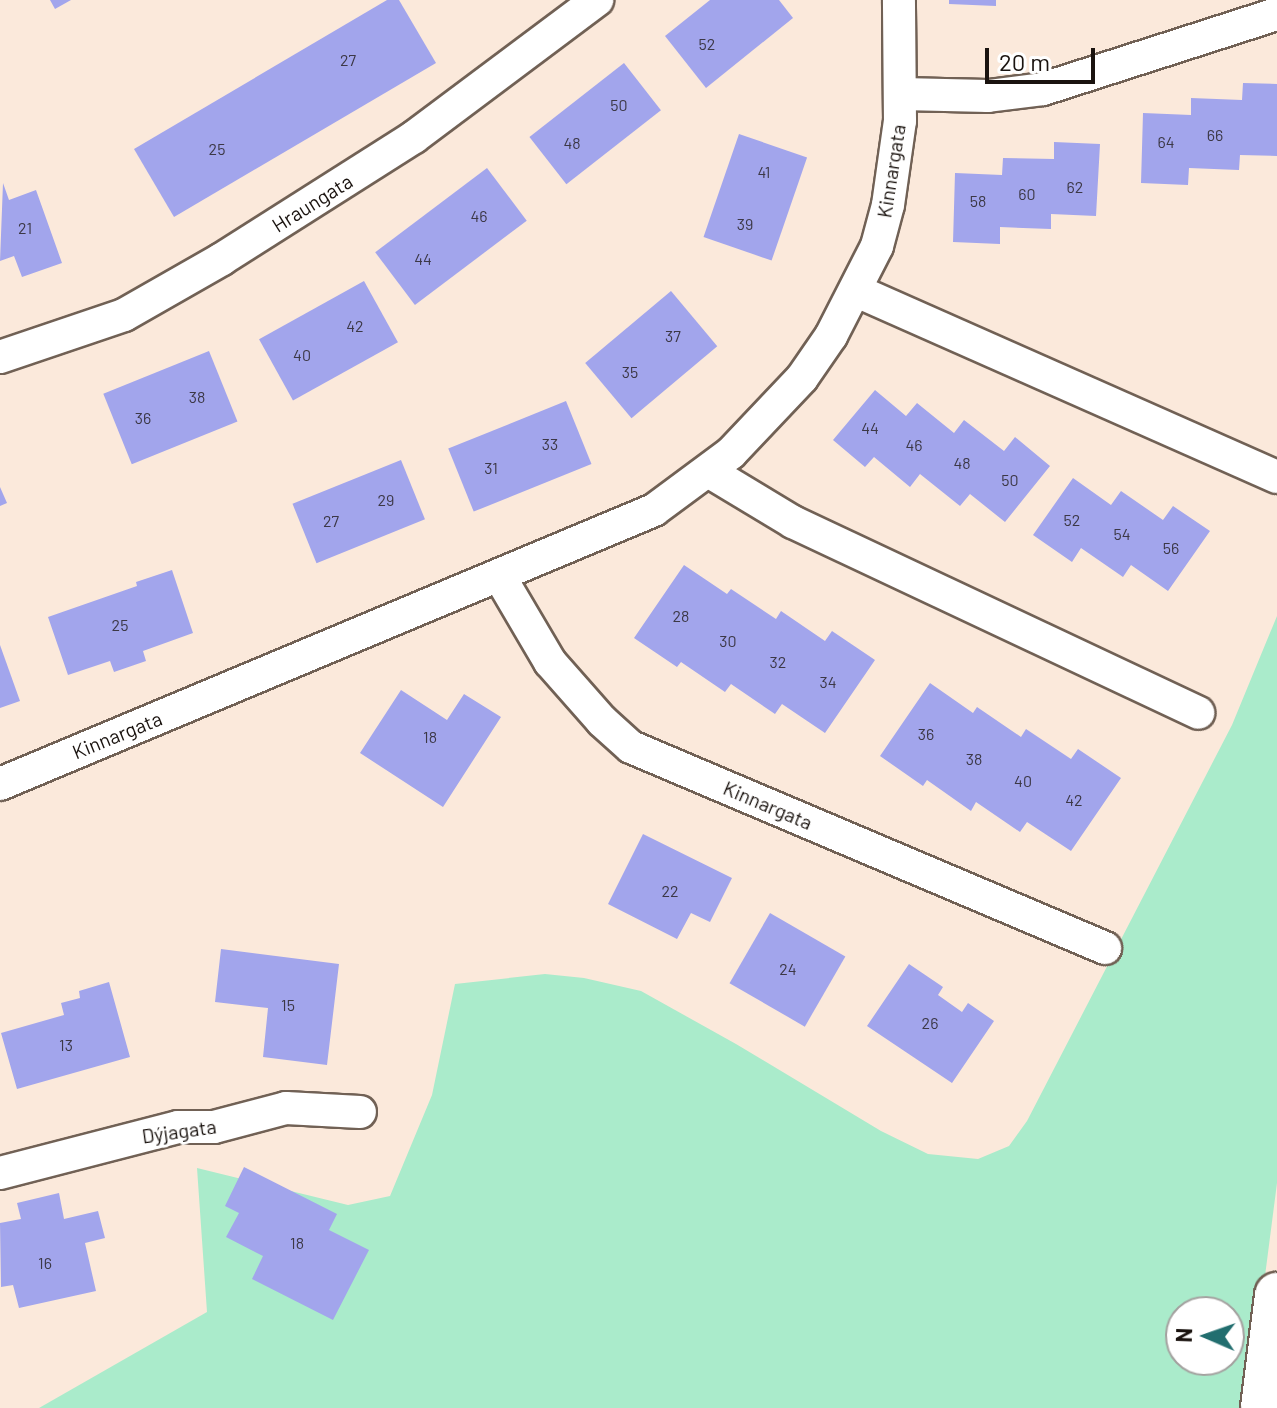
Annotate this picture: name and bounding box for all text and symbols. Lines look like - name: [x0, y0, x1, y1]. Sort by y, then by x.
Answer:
- scale bar: [989, 32, 1099, 82]
- house number: 52: [699, 34, 715, 54]
- text: 20 m: [999, 47, 1050, 76]
- house number: 27: [340, 50, 356, 70]
- house number: 50: [610, 95, 628, 115]
- street label: Kinnargata: [872, 122, 910, 220]
- house number: 66: [1207, 125, 1223, 145]
- house number: 64: [1157, 132, 1175, 152]
- house number: 48: [563, 133, 581, 153]
- house number: 25: [209, 139, 225, 159]
- house number: 41: [758, 162, 770, 182]
- street label: Hraungata: [267, 169, 357, 237]
- house number: 62: [1067, 177, 1083, 197]
- house number: 60: [1018, 184, 1036, 204]
- house number: 58: [970, 191, 986, 211]
- house number: 46: [470, 206, 488, 226]
- house number: 39: [737, 214, 753, 234]
- house number: 21: [18, 218, 32, 238]
- house number: 44: [414, 249, 432, 269]
- house number: 42: [346, 316, 364, 336]
- house number: 37: [665, 326, 681, 346]
- house number: 40: [293, 345, 311, 365]
- house number: 35: [622, 362, 638, 382]
- house number: 38: [189, 387, 205, 407]
- house number: 36: [135, 408, 151, 428]
- house number: 44: [861, 418, 879, 438]
- house number: 33: [542, 434, 558, 454]
- house number: 46: [905, 435, 923, 455]
- house number: 48: [953, 453, 971, 473]
- house number: 31: [484, 458, 498, 478]
- house number: 50: [1001, 470, 1019, 490]
- house number: 29: [378, 490, 394, 510]
- house number: 52: [1064, 510, 1080, 530]
- house number: 27: [323, 511, 339, 531]
- house number: 54: [1113, 524, 1131, 544]
- house number: 56: [1163, 538, 1179, 558]
- house number: 28: [673, 606, 689, 626]
- house number: 25: [112, 615, 128, 635]
- house number: 30: [719, 631, 737, 651]
- house number: 32: [770, 652, 786, 672]
- house number: 34: [819, 672, 837, 692]
- street label: Kinnargata: [69, 706, 165, 764]
- house number: 36: [918, 724, 934, 744]
- house number: 18: [423, 727, 437, 747]
- house number: 38: [966, 749, 982, 769]
- house number: 40: [1014, 771, 1032, 791]
- street label: Kinnargata: [720, 775, 816, 835]
- house number: 42: [1065, 790, 1083, 810]
- house number: 22: [661, 881, 679, 901]
- house number: 24: [779, 959, 797, 979]
- house number: 15: [281, 995, 295, 1015]
- house number: 26: [922, 1013, 938, 1033]
- house number: 13: [59, 1035, 73, 1055]
- street label: Dýjagata: [140, 1114, 218, 1148]
- house number: 18: [290, 1233, 304, 1253]
- house number: 16: [38, 1253, 52, 1273]
- north arrow: [1165, 1296, 1245, 1376]
- text: N: [1170, 1327, 1196, 1343]

